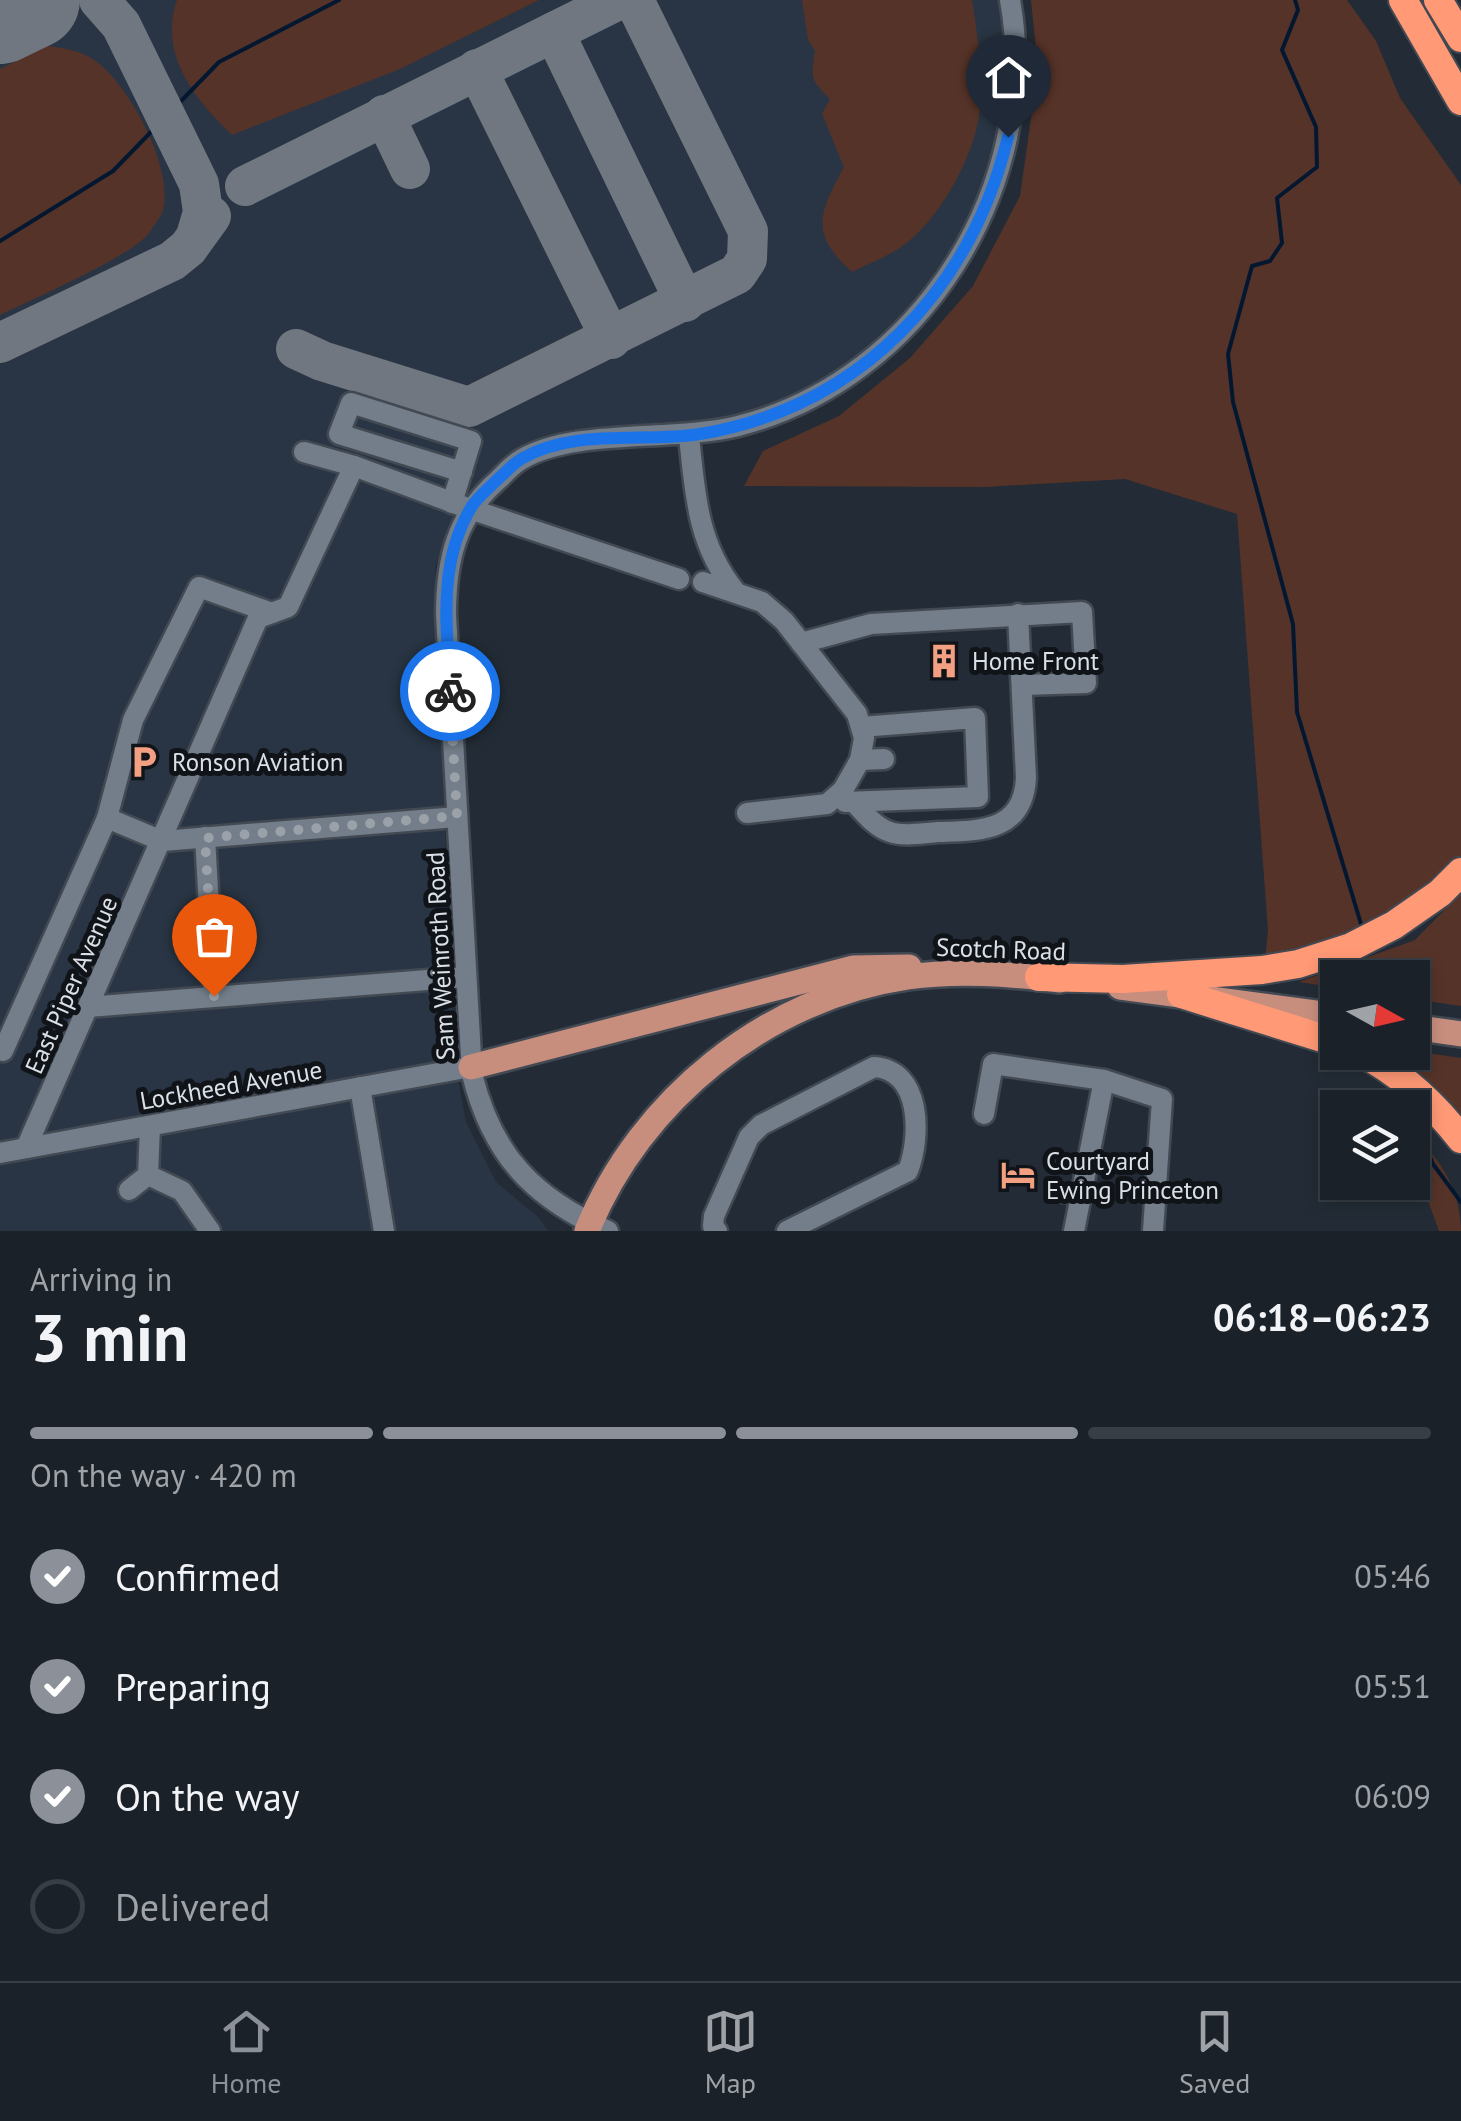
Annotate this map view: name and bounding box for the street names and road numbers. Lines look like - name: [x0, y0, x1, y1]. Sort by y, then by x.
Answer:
- street label: Sam Weinroth Road: [419, 851, 461, 1061]
- street label: East Piper Avenue: [18, 891, 124, 1079]
- street label: Scotch Road: [935, 931, 1067, 967]
- street label: Lockheed Avenue: [137, 1053, 325, 1117]

